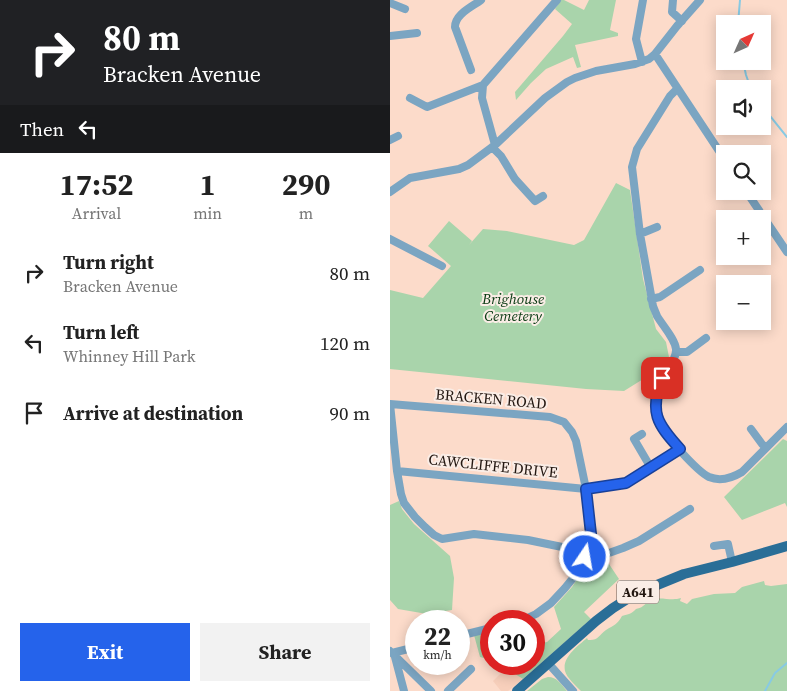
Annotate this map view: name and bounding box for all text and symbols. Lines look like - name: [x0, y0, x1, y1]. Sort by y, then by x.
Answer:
- text: 80 m: [103, 14, 180, 62]
- north arrow: [716, 15, 771, 70]
- map controls: [716, 15, 771, 330]
- icon: right: [20, 20, 85, 85]
- text: Bracken Avenue: [103, 59, 261, 89]
- button: sound: [716, 80, 771, 135]
- icon: left: [74, 115, 102, 143]
- text: Then: [20, 116, 64, 142]
- button: search: [716, 145, 771, 200]
- text: 17:52: [60, 164, 134, 205]
- text: 1: [199, 164, 216, 205]
- text: 290: [282, 164, 330, 205]
- text: Arrival: [72, 202, 121, 224]
- text: min: [193, 202, 222, 224]
- text: m: [299, 202, 313, 224]
- button: +: [716, 210, 771, 265]
- text: Turn right: [63, 249, 154, 275]
- icon: right: [20, 259, 48, 287]
- text: 80 m: [329, 260, 370, 286]
- text: Bracken Avenue: [63, 275, 178, 297]
- button: −: [716, 275, 771, 330]
- park label: Brighouse Cemetery: [481, 288, 544, 326]
- text: Turn left: [63, 319, 139, 345]
- icon: left: [20, 329, 48, 357]
- text: 120 m: [320, 330, 370, 356]
- text: Whinney Hill Park: [63, 345, 196, 367]
- pin: [641, 357, 683, 399]
- icon: arrive: [648, 364, 676, 392]
- street label: BRACKEN ROAD: [435, 383, 547, 414]
- icon: arrive: [20, 399, 48, 427]
- text: Arrive at destination: [63, 400, 243, 426]
- text: 90 m: [329, 400, 370, 426]
- street label: CAWCLIFFE DRIVE: [427, 448, 559, 483]
- position arrow: [558, 530, 610, 582]
- road number: A641: [617, 580, 659, 604]
- speed limit sign: 30: [480, 610, 545, 675]
- text: 22: [424, 619, 451, 653]
- button: Exit: [20, 623, 190, 681]
- button: Share: [200, 623, 370, 681]
- text: km/h: [423, 647, 452, 663]

